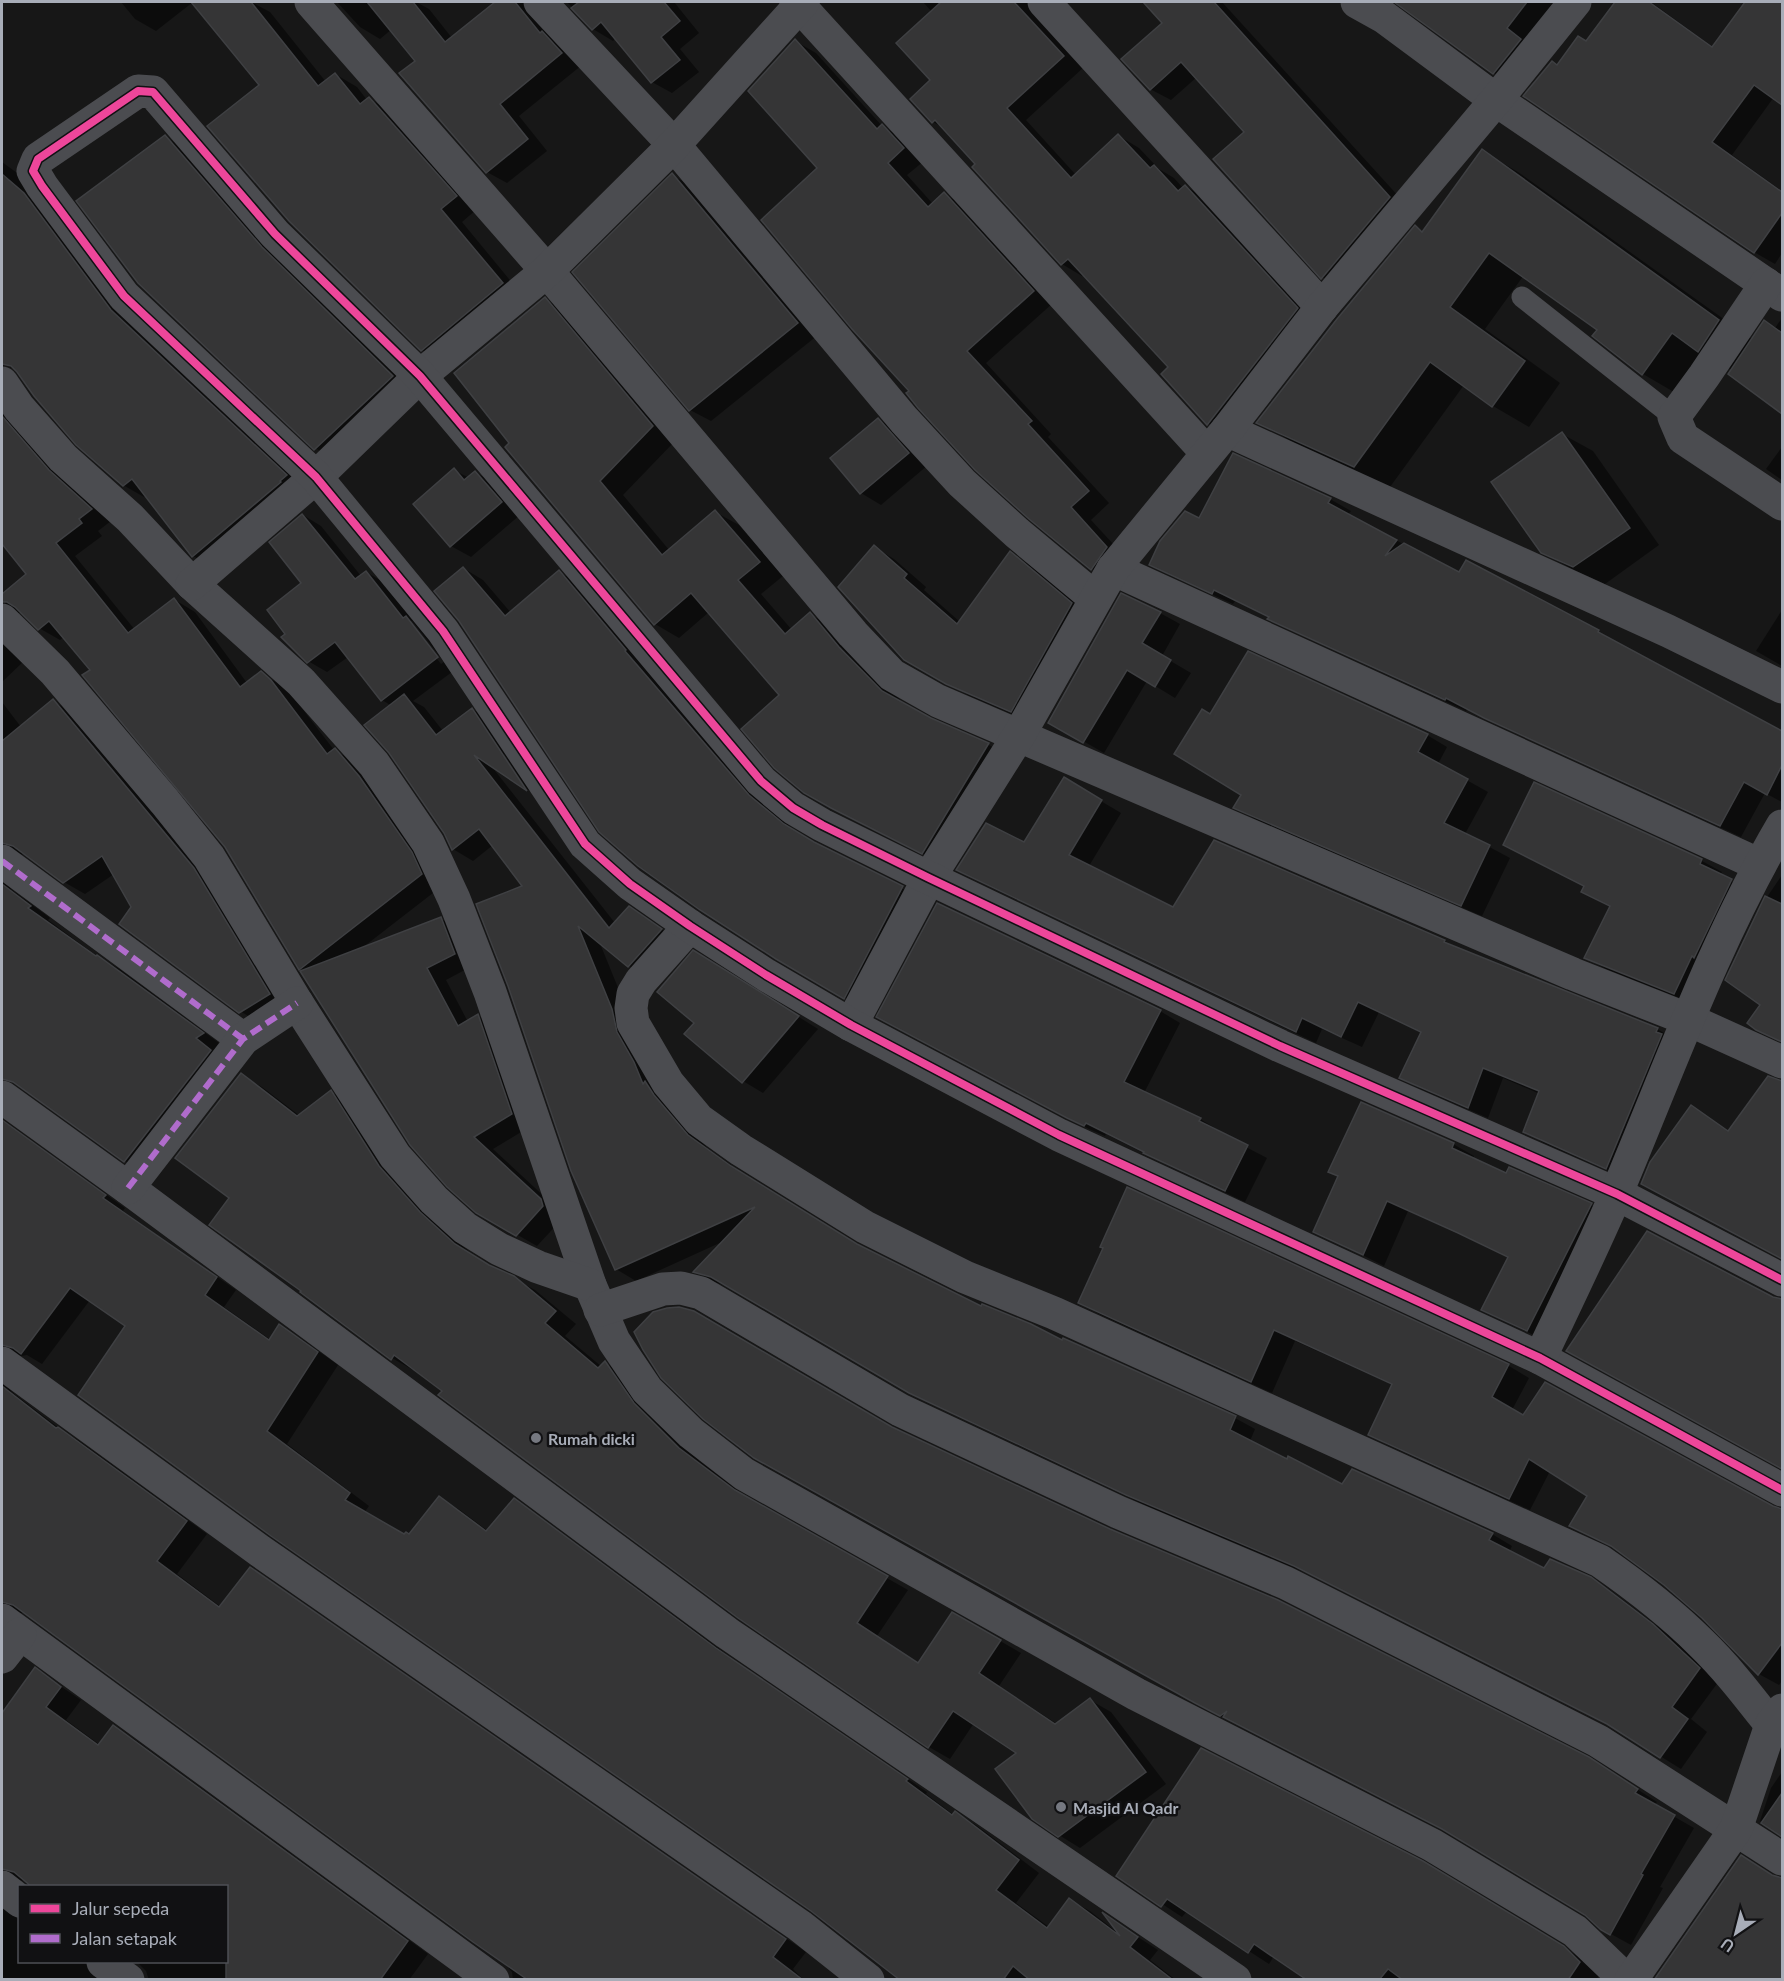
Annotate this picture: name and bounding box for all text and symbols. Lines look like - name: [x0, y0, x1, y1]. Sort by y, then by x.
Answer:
- place label: Rumah dicki: [548, 1429, 635, 1448]
- marker: Rumah dicki: [529, 1431, 543, 1445]
- place label: Masjid Al Qadr: [1073, 1798, 1179, 1817]
- marker: Masjid Al Qadr: [1054, 1800, 1068, 1814]
- legend: [18, 1885, 228, 1963]
- text: Jalur sepeda: [72, 1897, 169, 1919]
- north arrow: [1706, 1903, 1766, 1963]
- text: Jalan setapak: [72, 1927, 178, 1949]
- text: U: [1717, 1935, 1737, 1957]

